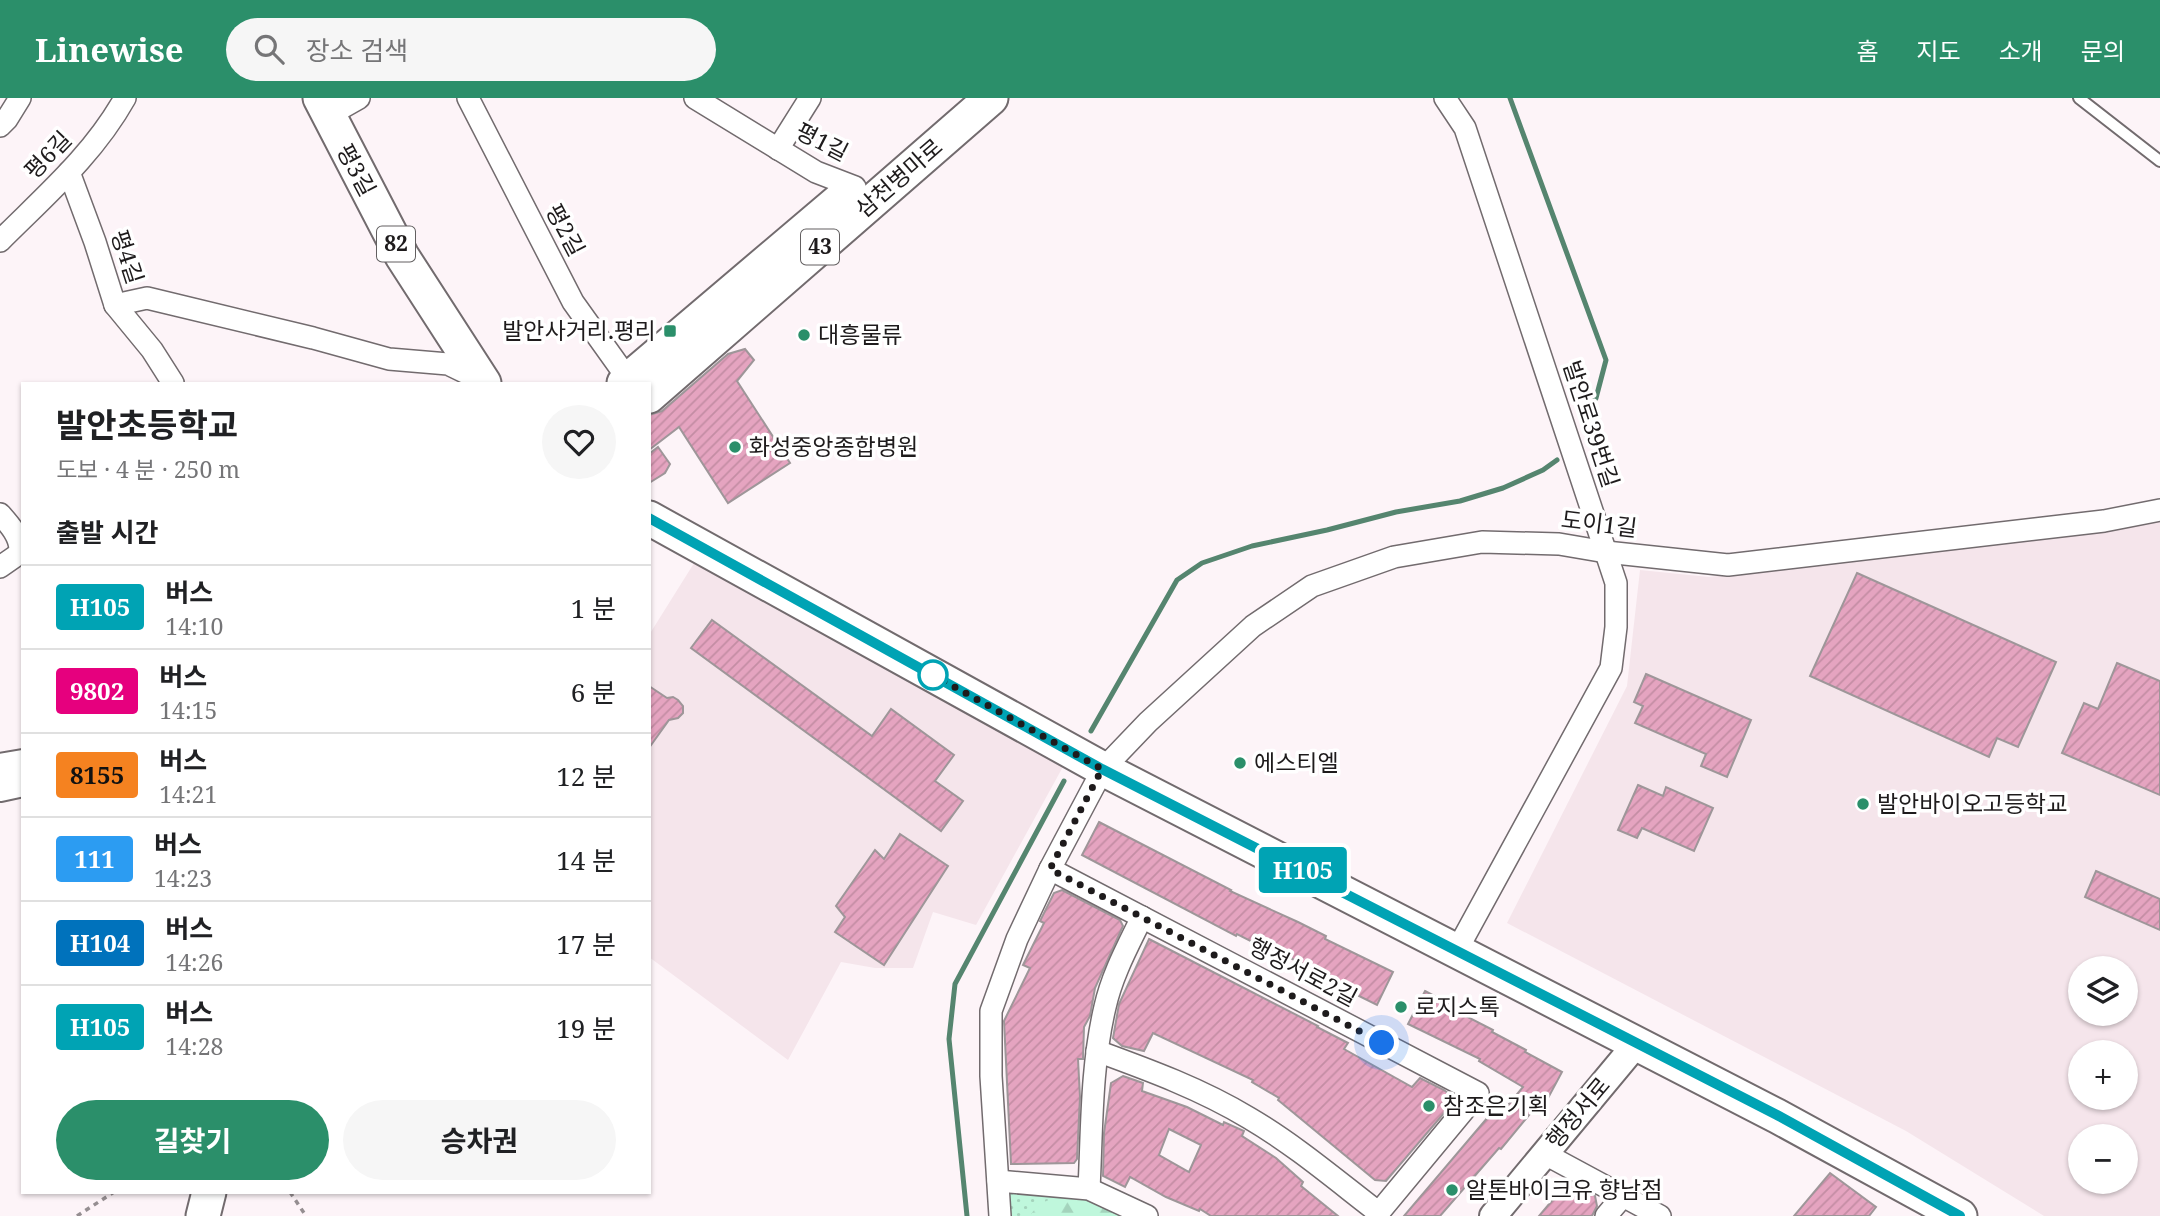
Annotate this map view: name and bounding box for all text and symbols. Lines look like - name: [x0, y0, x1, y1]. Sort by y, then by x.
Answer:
- search box: [226, 18, 716, 81]
- text: Linewise: [35, 27, 184, 72]
- icon: search: [250, 30, 288, 68]
- text: 장소 검색: [306, 32, 408, 68]
- text: 홈: [1856, 34, 1878, 67]
- text: 지도: [1916, 34, 1961, 67]
- text: 소개: [1999, 34, 2043, 67]
- text: 문의: [2081, 34, 2125, 67]
- street label: 평1길: [791, 114, 854, 168]
- street label: 평6길: [17, 123, 78, 185]
- street label: 삼천병마로: [848, 130, 949, 224]
- street label: 평3길: [330, 138, 384, 201]
- street label: 평2길: [539, 198, 593, 261]
- street label: 평4길: [104, 226, 152, 288]
- road number: 82: [377, 226, 415, 262]
- road number: 43: [801, 230, 839, 264]
- place label: 발안사거리.평리: [502, 314, 656, 346]
- place label: 대흥물류: [818, 318, 903, 350]
- marker: 발안사거리.평리: [662, 323, 678, 339]
- marker: 대흥물류: [796, 327, 812, 343]
- street label: 발안로39번길: [1556, 356, 1627, 491]
- text: 발안초등학교: [56, 402, 238, 447]
- button: heart: [542, 405, 616, 479]
- place label: 화성중앙종합병원: [749, 430, 918, 462]
- marker: 화성중앙종합병원: [727, 439, 743, 455]
- text: 도보 · 4 분 · 250 m: [56, 453, 240, 485]
- street label: 도이1길: [1559, 502, 1639, 544]
- text: 출발 시간: [56, 514, 158, 550]
- text: 버스: [165, 574, 213, 610]
- text: H105: [70, 590, 130, 623]
- text: 1 분: [571, 590, 616, 626]
- text: 14:10: [165, 610, 223, 642]
- text: 버스: [159, 658, 207, 694]
- unlabelled marker: [918, 660, 948, 690]
- text: 9802: [70, 674, 124, 707]
- text: 6 분: [571, 674, 616, 710]
- text: 14:15: [159, 694, 217, 726]
- text: 버스: [159, 742, 207, 778]
- place label: 에스티엘: [1254, 746, 1339, 778]
- marker: 에스티엘: [1232, 755, 1248, 771]
- text: 8155: [70, 758, 124, 791]
- text: 12 분: [556, 758, 616, 794]
- text: 14:21: [159, 778, 217, 810]
- place label: 발안바이오고등학교: [1877, 787, 2067, 819]
- marker: 발안바이오고등학교: [1855, 796, 1871, 812]
- text: 버스: [154, 826, 202, 862]
- text: 111: [74, 842, 115, 875]
- text: 14 분: [556, 842, 616, 878]
- line badge: H105: [1254, 847, 1352, 893]
- text: H105: [1273, 853, 1333, 886]
- text: 14:23: [154, 862, 212, 894]
- text: 버스: [165, 910, 213, 946]
- text: H104: [70, 926, 130, 959]
- text: 17 분: [556, 926, 616, 962]
- street label: 행정서로2길: [1244, 929, 1363, 1013]
- text: 14:26: [165, 946, 223, 978]
- map controls: [2068, 956, 2138, 1194]
- button: layers: [2068, 956, 2138, 1026]
- place label: 로지스톡: [1415, 990, 1500, 1022]
- text: 버스: [165, 994, 213, 1030]
- marker: 로지스톡: [1393, 999, 1409, 1015]
- text: H105: [70, 1010, 130, 1043]
- text: 19 분: [556, 1010, 616, 1046]
- your location: [1364, 1025, 1399, 1060]
- text: 14:28: [165, 1030, 223, 1062]
- button: +: [2068, 1040, 2138, 1110]
- street label: 행정서로: [1538, 1070, 1617, 1155]
- place label: 참조은기획: [1443, 1089, 1549, 1121]
- marker: 참조은기획: [1421, 1098, 1437, 1114]
- button: 길찾기: [56, 1100, 329, 1180]
- button: 승차권: [343, 1100, 616, 1180]
- button: −: [2068, 1124, 2138, 1194]
- place label: 알톤바이크유 향남점: [1466, 1173, 1662, 1205]
- marker: 알톤바이크유 향남점: [1444, 1182, 1460, 1198]

